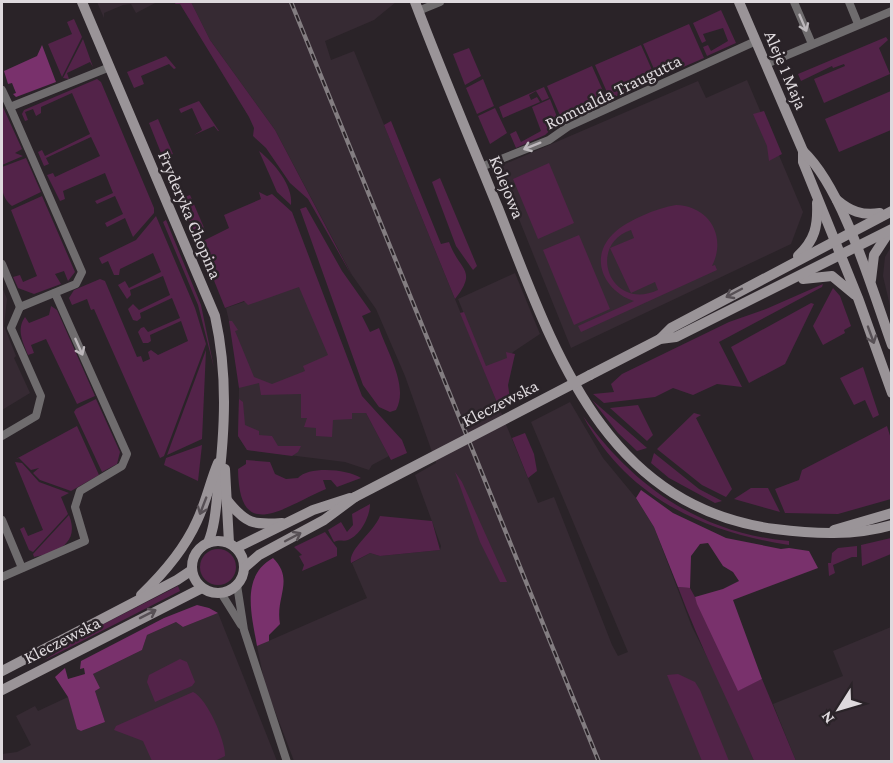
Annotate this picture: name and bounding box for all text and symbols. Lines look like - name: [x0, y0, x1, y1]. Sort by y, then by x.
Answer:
- one-way arrow: [798, 13, 809, 31]
- street label: Aleje 1 Maja: [759, 27, 812, 113]
- street label: Romualda Traugutta: [542, 50, 684, 134]
- one-way arrow: [524, 141, 542, 152]
- street label: Fryderyka Chopina: [154, 148, 226, 282]
- street label: Kolejowa: [484, 152, 529, 222]
- one-way arrow: [726, 287, 743, 299]
- one-way arrow: [867, 325, 878, 344]
- one-way arrow: [74, 337, 85, 355]
- street label: Kleczewska: [458, 375, 542, 431]
- one-way arrow: [197, 496, 208, 515]
- one-way arrow: [284, 531, 301, 543]
- one-way arrow: [139, 608, 157, 619]
- street label: Kleczewska: [20, 612, 104, 668]
- north arrow: [809, 679, 869, 739]
- text: N: [817, 708, 837, 727]

